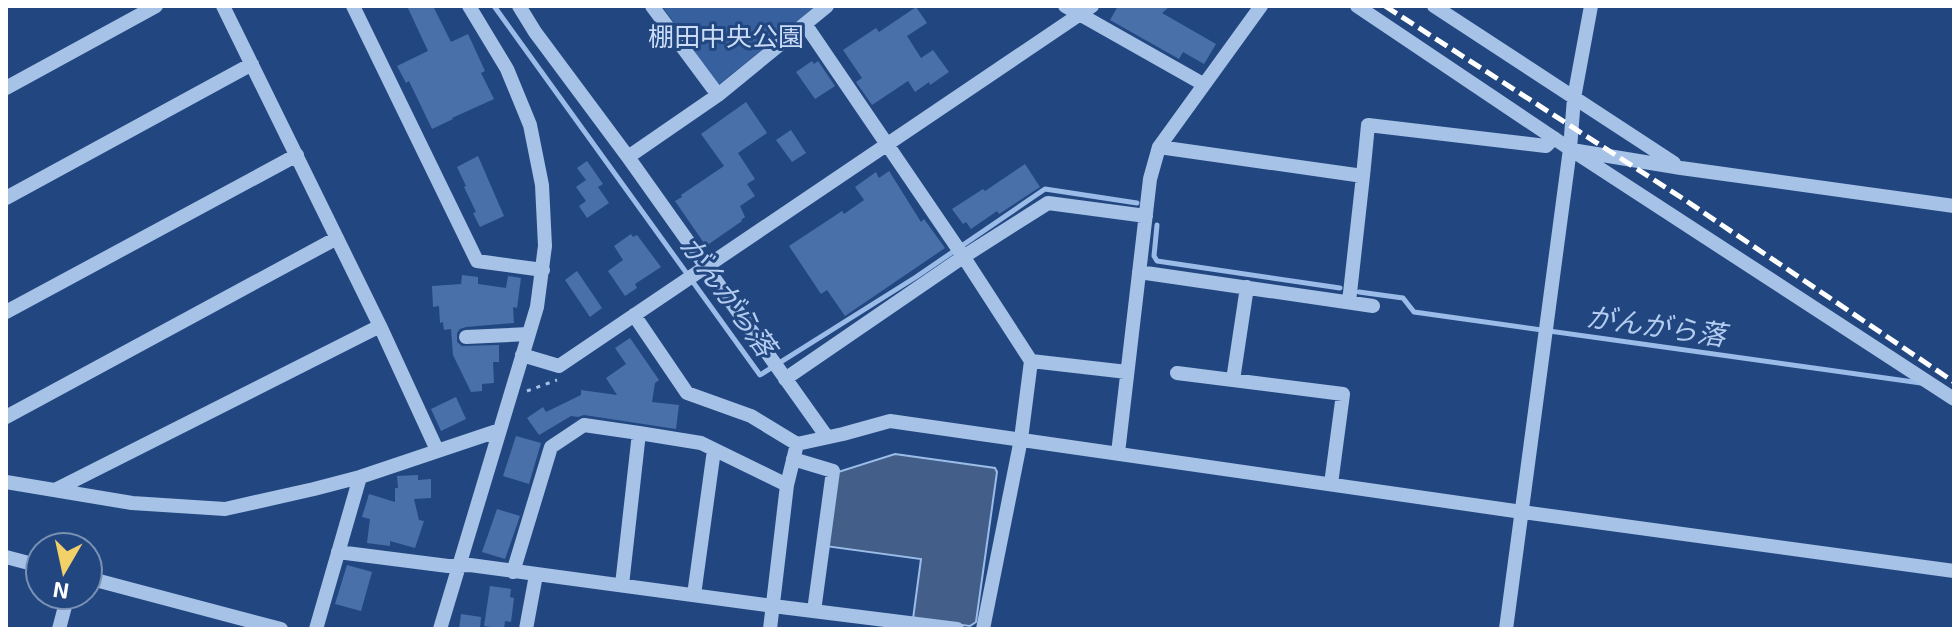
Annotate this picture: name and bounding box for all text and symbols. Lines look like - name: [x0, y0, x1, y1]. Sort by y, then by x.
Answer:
- park label: 棚田中央公園: [648, 20, 804, 51]
- water label: がんがら落: [674, 229, 786, 365]
- water label: がんがら落: [1584, 298, 1732, 352]
- north arrow: [24, 531, 104, 611]
- text: N: [51, 578, 71, 606]

